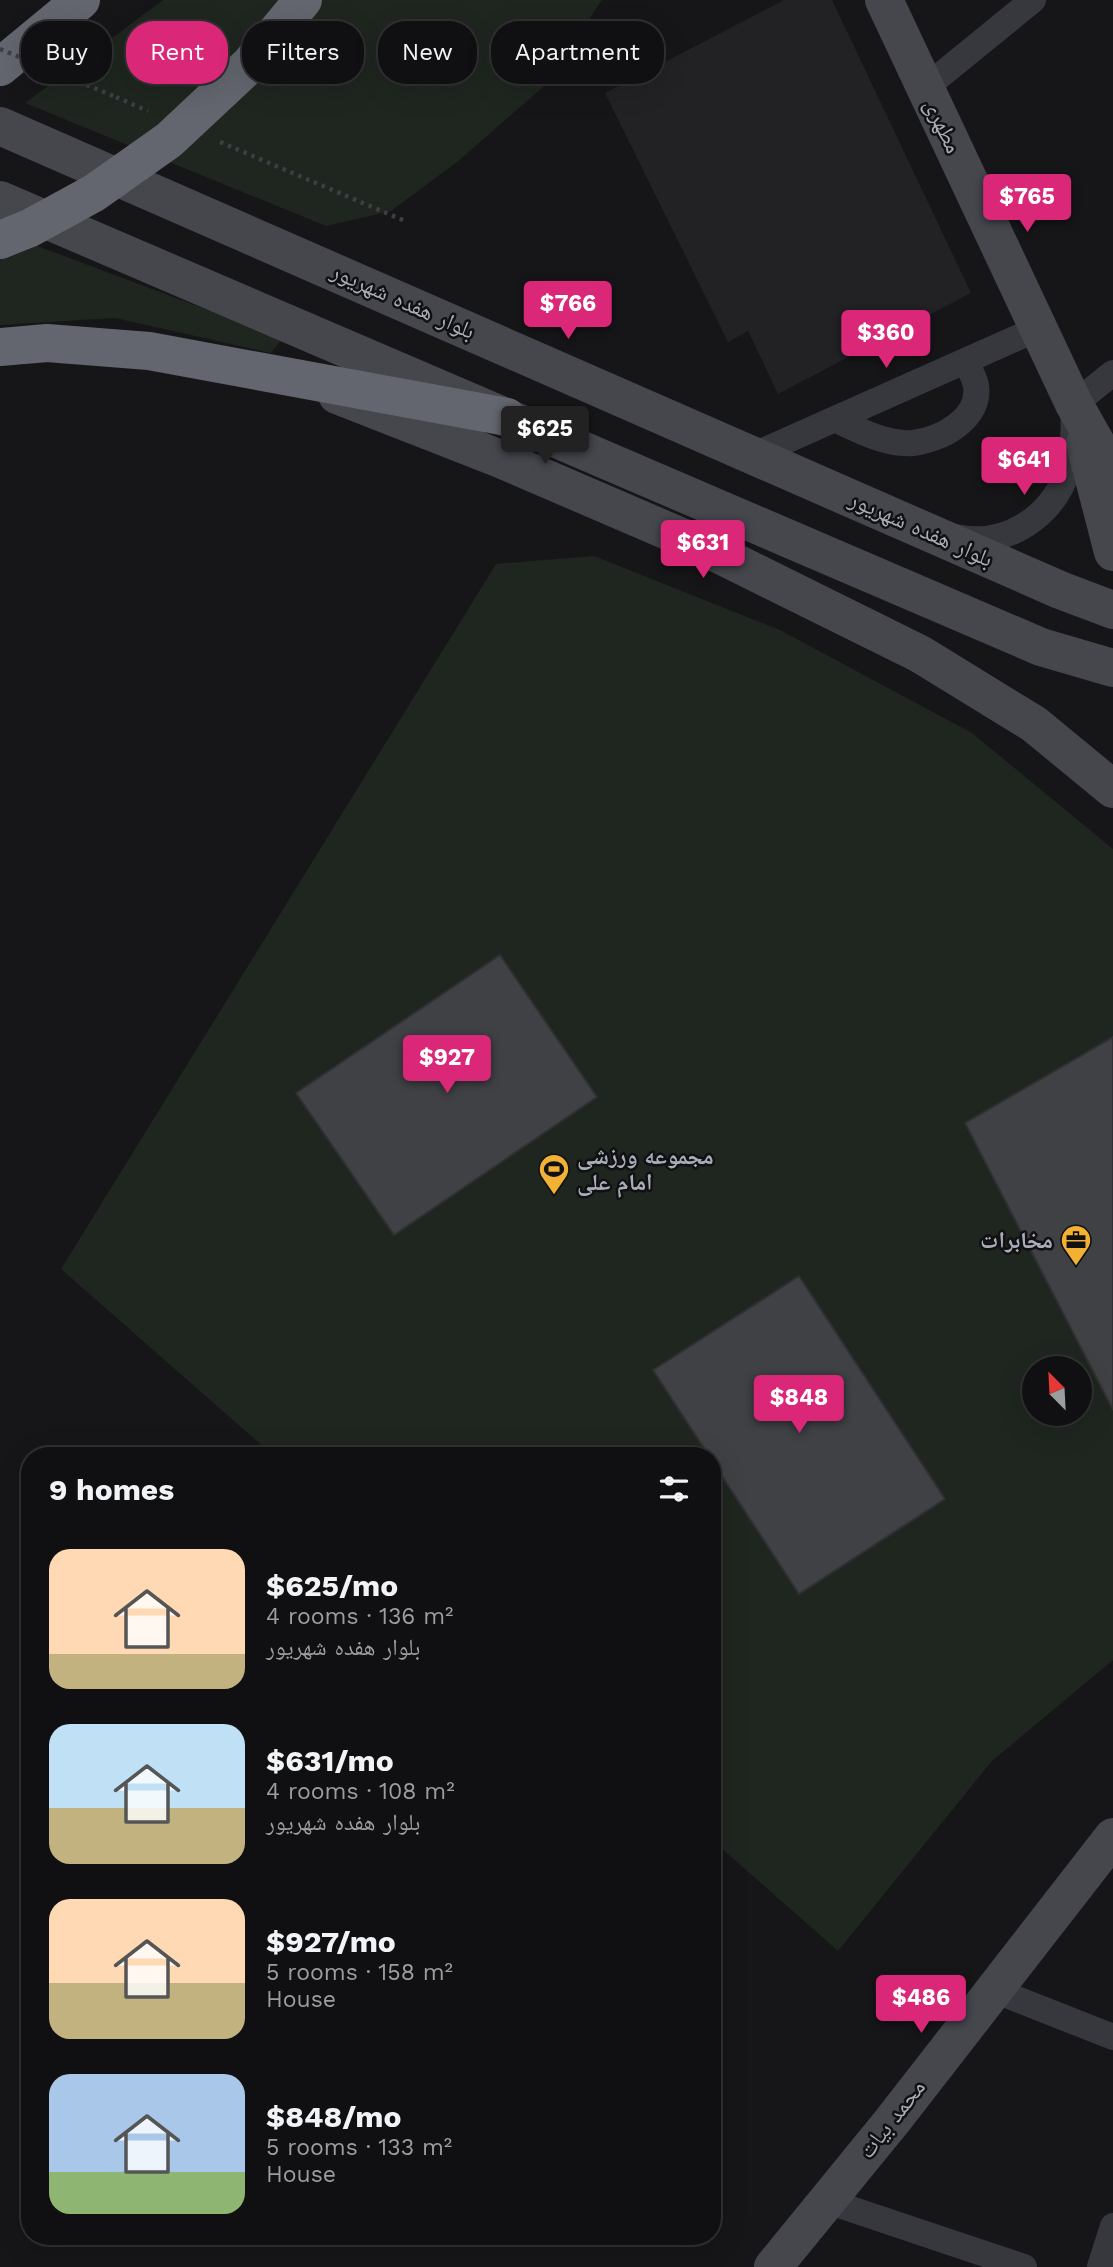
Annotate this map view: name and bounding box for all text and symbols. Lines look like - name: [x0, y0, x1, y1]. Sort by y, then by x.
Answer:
- chip: Buy: [21, 21, 112, 84]
- chip: Rent: [126, 21, 228, 84]
- chip: Filters: [242, 21, 364, 84]
- chip: New: [378, 21, 477, 84]
- chip: Apartment: [491, 21, 664, 84]
- street label: مطهری: [919, 94, 967, 158]
- pin: $765: [986, 174, 1068, 234]
- text: $765: [999, 183, 1055, 210]
- street label: بلوار هفده شهریور: [326, 257, 479, 345]
- pin: $766: [527, 282, 609, 341]
- text: $766: [540, 290, 596, 317]
- pin: $360: [845, 310, 927, 370]
- text: $360: [857, 319, 915, 346]
- pin: $625: [504, 406, 586, 466]
- text: $625: [517, 415, 573, 442]
- pin: $641: [983, 438, 1065, 497]
- text: $641: [997, 446, 1051, 473]
- street label: بلوار هفده شهریور: [844, 485, 997, 573]
- pin: $631: [662, 520, 744, 580]
- text: $631: [677, 529, 729, 556]
- pin: $927: [406, 1036, 488, 1095]
- text: $927: [419, 1044, 475, 1071]
- place label: مجموعه ورزشی امام علی: [577, 1143, 714, 1198]
- sports icon: مجموعه ورزشی امام علی: [537, 1152, 571, 1196]
- office icon: مخابرات: [1059, 1223, 1093, 1267]
- place label: مخابرات: [980, 1227, 1053, 1254]
- north arrow: [1022, 1356, 1092, 1426]
- map controls: [1022, 1356, 1092, 1426]
- pin: $848: [758, 1376, 840, 1435]
- text: $848: [770, 1384, 828, 1411]
- icon: filters: [655, 1470, 693, 1508]
- text: 9 homes: [49, 1472, 174, 1507]
- text: $625/mo: [266, 1568, 398, 1603]
- icon: home: [105, 1577, 189, 1661]
- text: 4 rooms · 136 m²: [266, 1603, 454, 1630]
- text: بلوار هفده شهریور: [266, 1634, 420, 1661]
- text: $631/mo: [266, 1743, 394, 1778]
- icon: home: [105, 1752, 189, 1836]
- text: 4 rooms · 108 m²: [266, 1778, 455, 1805]
- text: بلوار هفده شهریور: [266, 1809, 420, 1836]
- text: $927/mo: [266, 1924, 396, 1959]
- icon: home: [105, 1927, 189, 2011]
- text: 5 rooms · 158 m²: [266, 1959, 453, 1986]
- pin: $486: [880, 1976, 962, 2035]
- text: $486: [892, 1984, 950, 2011]
- text: House: [266, 1986, 336, 2013]
- street label: محمد بیات: [853, 2074, 931, 2164]
- text: $848/mo: [266, 2099, 401, 2134]
- icon: home: [105, 2102, 189, 2186]
- text: 5 rooms · 133 m²: [266, 2134, 452, 2161]
- text: House: [266, 2161, 336, 2188]

